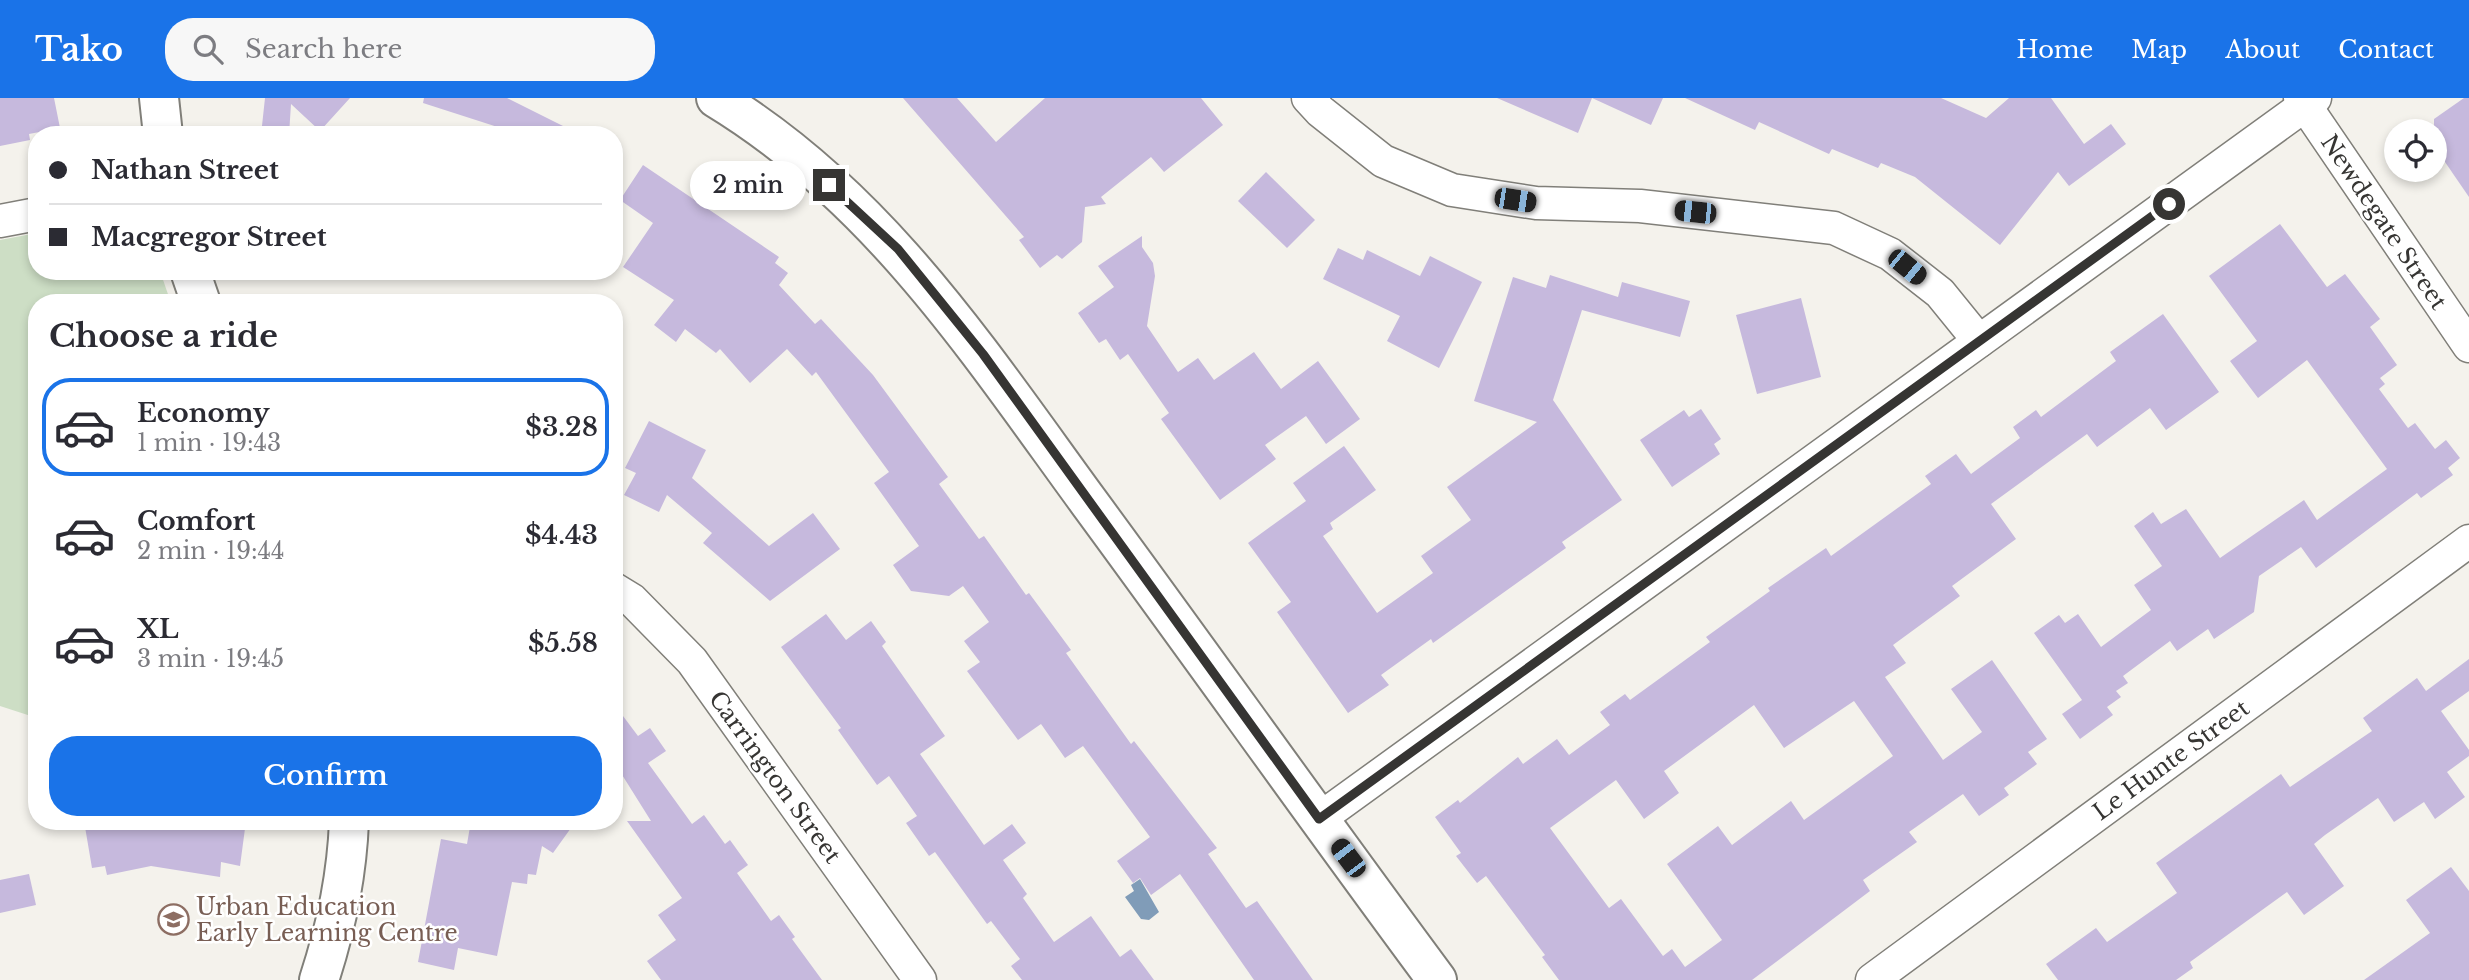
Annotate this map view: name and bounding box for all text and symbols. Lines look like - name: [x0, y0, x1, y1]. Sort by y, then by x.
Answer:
- search box: [165, 18, 655, 81]
- text: Tako: [35, 29, 123, 70]
- icon: search: [189, 30, 227, 68]
- text: Search here: [245, 33, 402, 65]
- text: Home: [2017, 35, 2093, 64]
- text: Map: [2131, 35, 2187, 64]
- text: About: [2225, 35, 2300, 64]
- text: Contact: [2338, 35, 2434, 64]
- map controls: [2384, 119, 2447, 182]
- button: locate: [2384, 119, 2447, 182]
- street label: Newdegate Street: [2315, 129, 2453, 315]
- text: Nathan Street: [91, 154, 279, 186]
- callout: 2 min: [689, 160, 804, 210]
- route end: [813, 169, 845, 201]
- text: 2 min: [713, 171, 783, 199]
- car: [1493, 186, 1538, 214]
- route start: [2153, 188, 2185, 220]
- car: [1674, 199, 1717, 225]
- text: Macgregor Street: [91, 221, 327, 253]
- car: [1885, 246, 1930, 288]
- text: Choose a ride: [49, 316, 278, 356]
- icon: car: [53, 396, 116, 459]
- text: Economy: [137, 397, 270, 429]
- text: $3.28: [525, 411, 598, 443]
- text: 1 min · 19:43: [137, 429, 281, 457]
- icon: car: [53, 504, 116, 567]
- text: Comfort: [137, 505, 255, 537]
- text: $4.43: [525, 519, 598, 551]
- text: 2 min · 19:44: [137, 537, 284, 565]
- icon: car: [53, 612, 116, 675]
- text: XL: [137, 613, 179, 645]
- text: $5.58: [528, 627, 598, 659]
- text: 3 min · 19:45: [137, 645, 284, 673]
- street label: Carrington Street: [703, 685, 847, 869]
- street label: Le Hunte Street: [2087, 694, 2255, 826]
- button: Confirm: [49, 736, 602, 816]
- car: [1327, 835, 1370, 881]
- place label: Urban Education Early Learning Centre: [196, 893, 458, 947]
- school or university icon: Urban Education Early Learning Centre: [156, 903, 190, 937]

